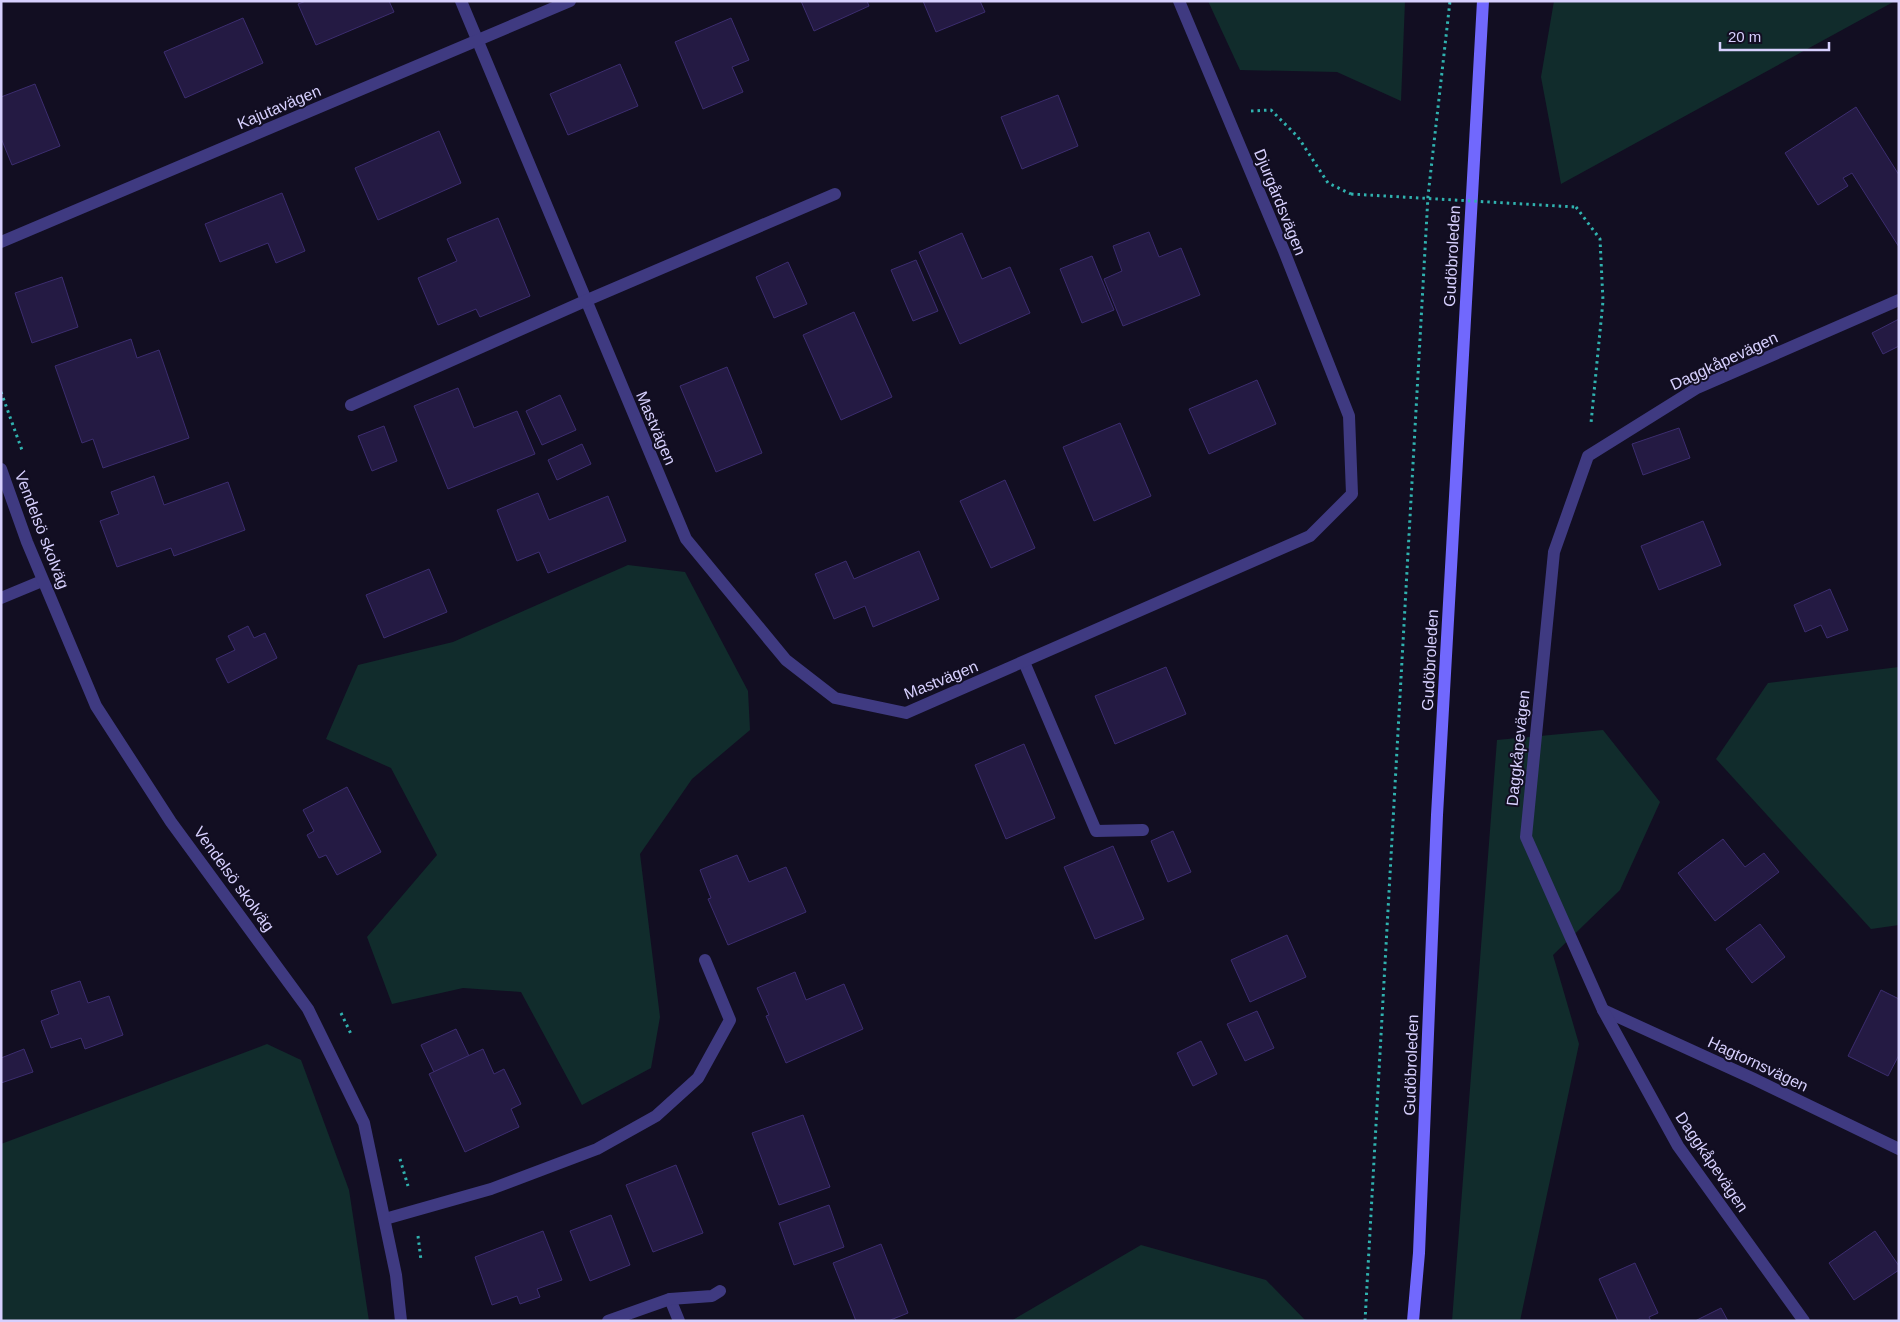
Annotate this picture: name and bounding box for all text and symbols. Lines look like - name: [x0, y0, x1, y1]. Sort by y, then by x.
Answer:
- scale bar: [1720, 20, 1829, 52]
- text: 20 m: [1728, 28, 1761, 45]
- street label: Kajutavägen: [235, 82, 323, 132]
- street label: Djurgårdsvägen: [1251, 146, 1309, 258]
- street label: Gudöbroleden: [1441, 205, 1463, 307]
- street label: Daggkåpevägen: [1668, 329, 1780, 393]
- street label: Mastvägen: [633, 389, 679, 467]
- street label: Vendelsö skolväg: [12, 469, 72, 591]
- street label: Gudöbroleden: [1419, 609, 1441, 711]
- street label: Mastvägen: [902, 657, 980, 703]
- street label: Daggkåpevägen: [1503, 689, 1533, 807]
- street label: Vendelsö skolväg: [191, 824, 277, 934]
- street label: Gudöbroleden: [1401, 1014, 1421, 1116]
- street label: Hagtornsvägen: [1705, 1033, 1811, 1095]
- street label: Daggkåpevägen: [1672, 1109, 1752, 1215]

